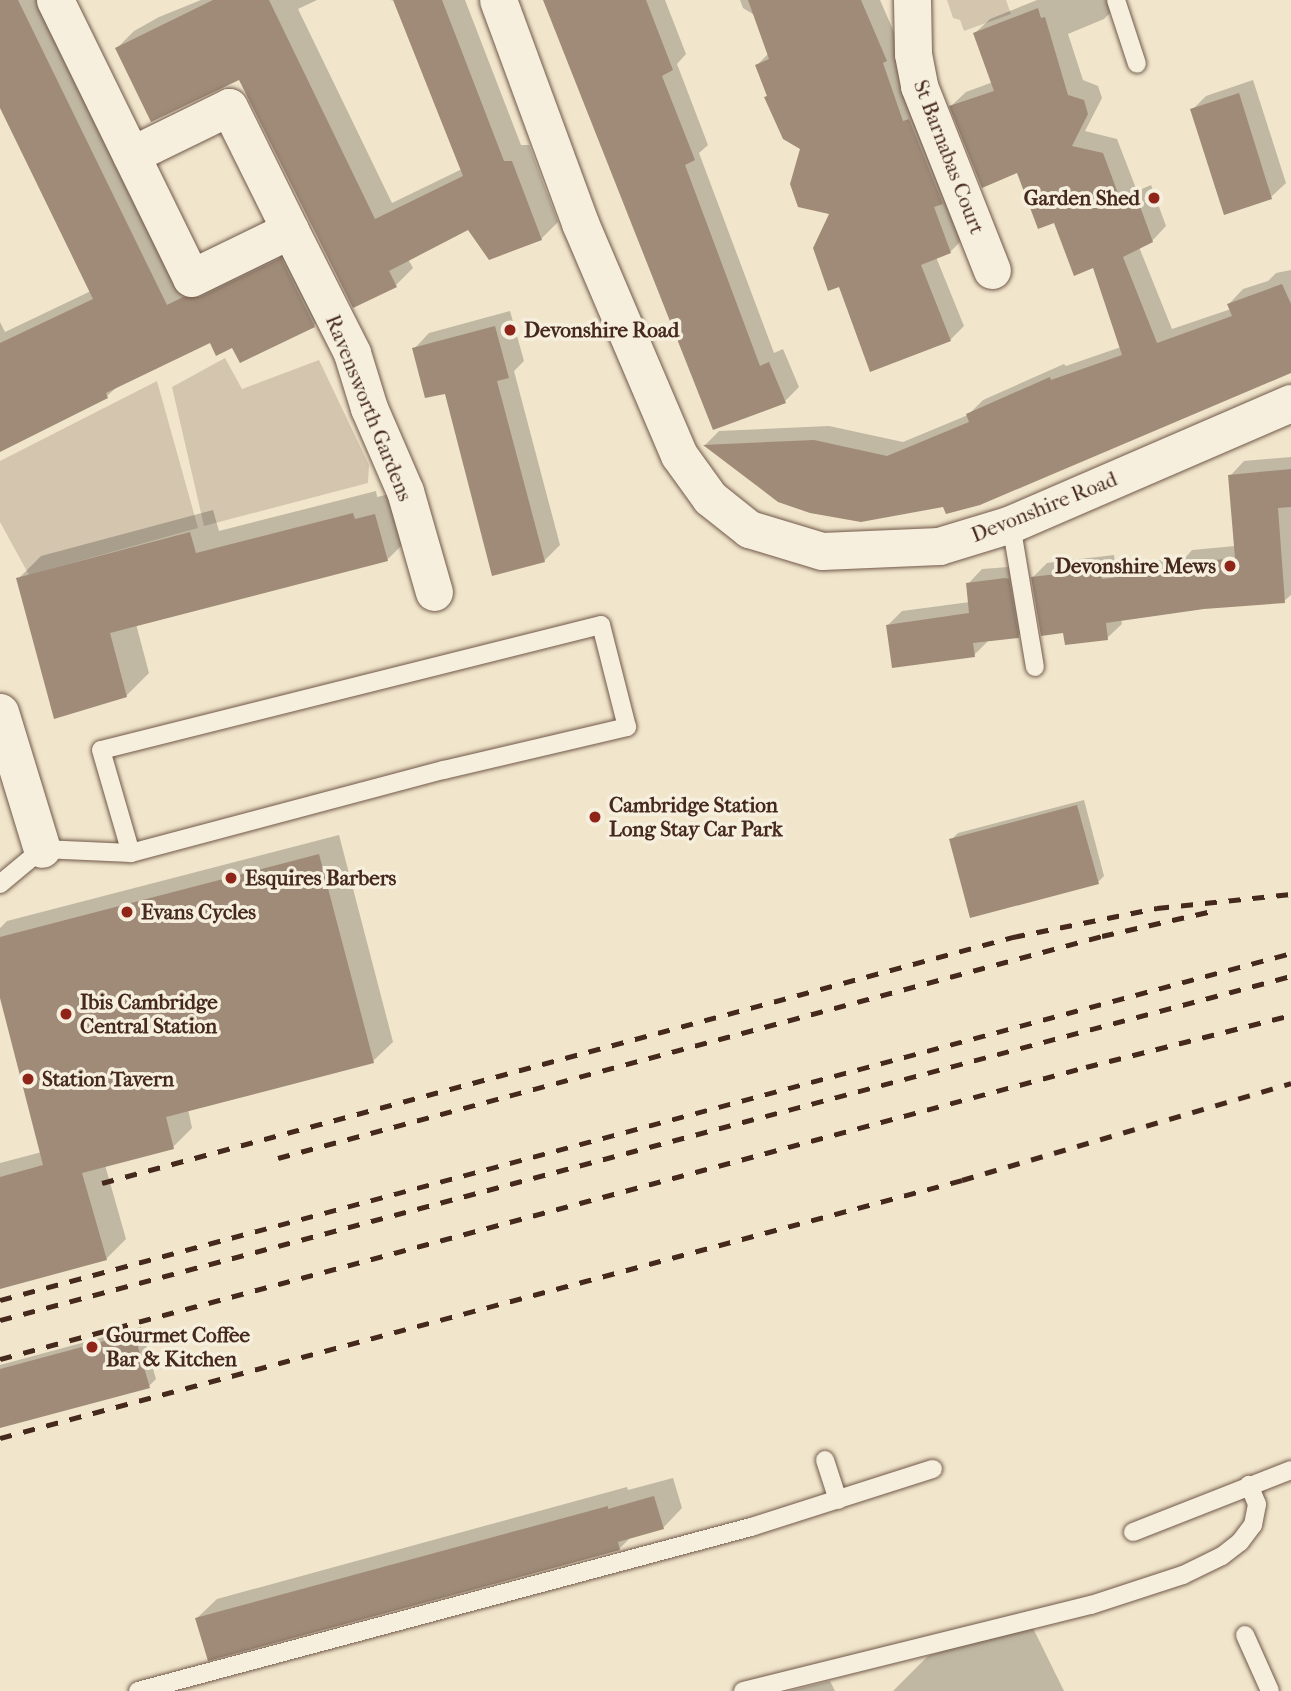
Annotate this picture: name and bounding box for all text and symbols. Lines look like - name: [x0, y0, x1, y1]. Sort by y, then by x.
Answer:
- street label: St Barnabas Court: [908, 76, 990, 238]
- place label: Garden Shed: [1024, 185, 1140, 211]
- marker: Garden Shed: [1146, 190, 1162, 206]
- street label: Ravensworth Gardens: [320, 311, 418, 505]
- place label: Devonshire Road: [524, 317, 679, 343]
- marker: Devonshire Road: [502, 322, 518, 338]
- street label: Devonshire Road: [967, 466, 1121, 548]
- place label: Devonshire Mews: [1055, 553, 1216, 579]
- marker: Devonshire Mews: [1222, 558, 1238, 574]
- place label: Cambridge Station Long Stay Car Park: [609, 792, 783, 842]
- marker: Cambridge Station Long Stay Car Park: [587, 809, 603, 825]
- place label: Esquires Barbers: [245, 865, 396, 891]
- marker: Esquires Barbers: [223, 870, 239, 886]
- place label: Evans Cycles: [141, 899, 256, 925]
- marker: Evans Cycles: [119, 904, 135, 920]
- place label: Ibis Cambridge Central Station: [80, 989, 218, 1039]
- marker: Ibis Cambridge Central Station: [58, 1006, 74, 1022]
- place label: Station Tavern: [42, 1066, 174, 1092]
- marker: Station Tavern: [20, 1071, 36, 1087]
- place label: Gourmet Coffee Bar & Kitchen: [106, 1322, 250, 1372]
- marker: Gourmet Coffee Bar & Kitchen: [84, 1339, 100, 1355]

